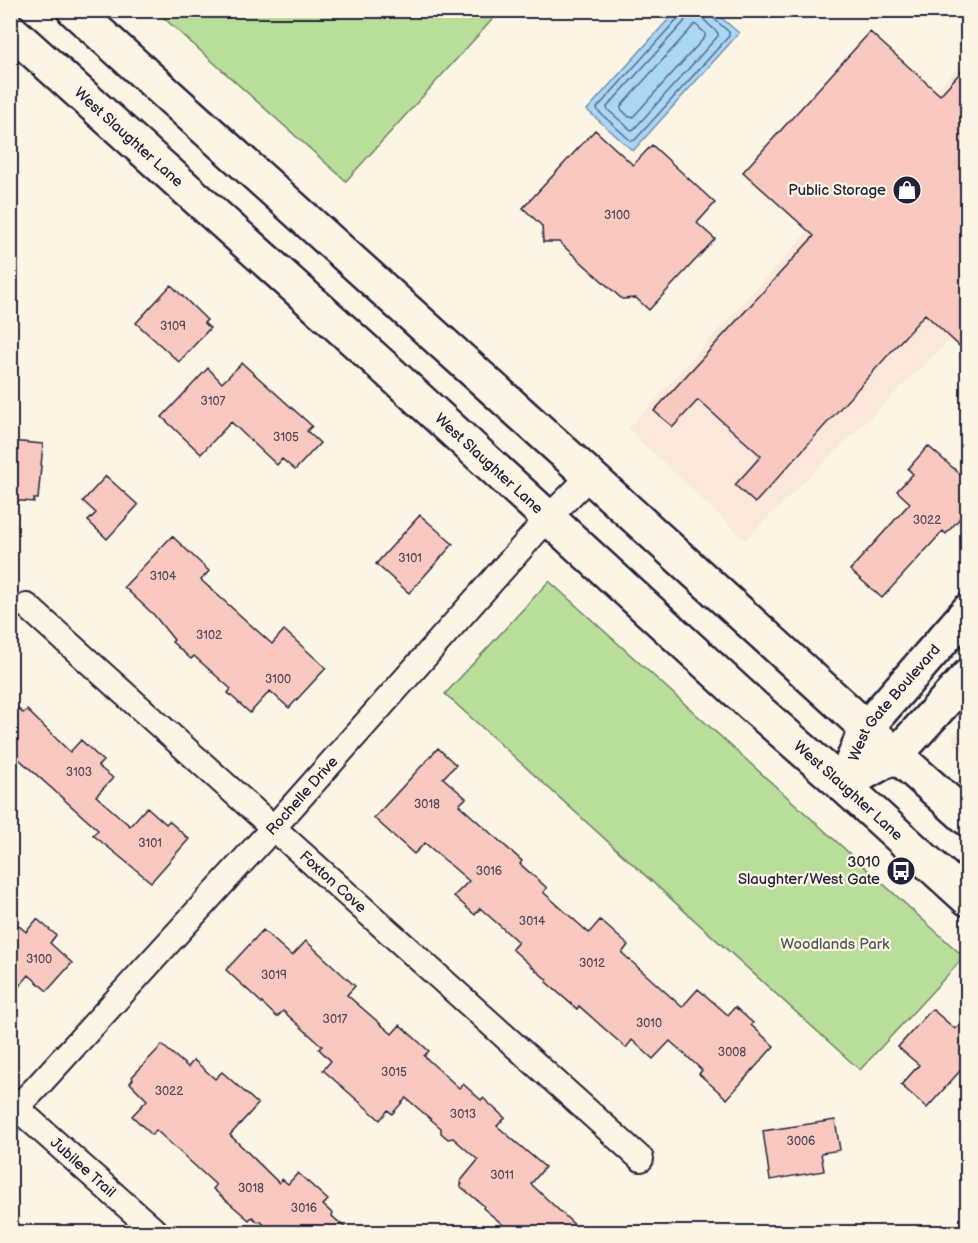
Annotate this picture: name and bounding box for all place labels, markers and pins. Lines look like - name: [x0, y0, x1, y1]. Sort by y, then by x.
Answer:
- shop icon: Public Storage: [891, 174, 923, 206]
- place label: Public Storage: [788, 181, 886, 200]
- place label: 3010 Slaughter/West Gate: [738, 853, 880, 889]
- bus stop icon: 3010 Slaughter/West Gate: [885, 855, 917, 887]

